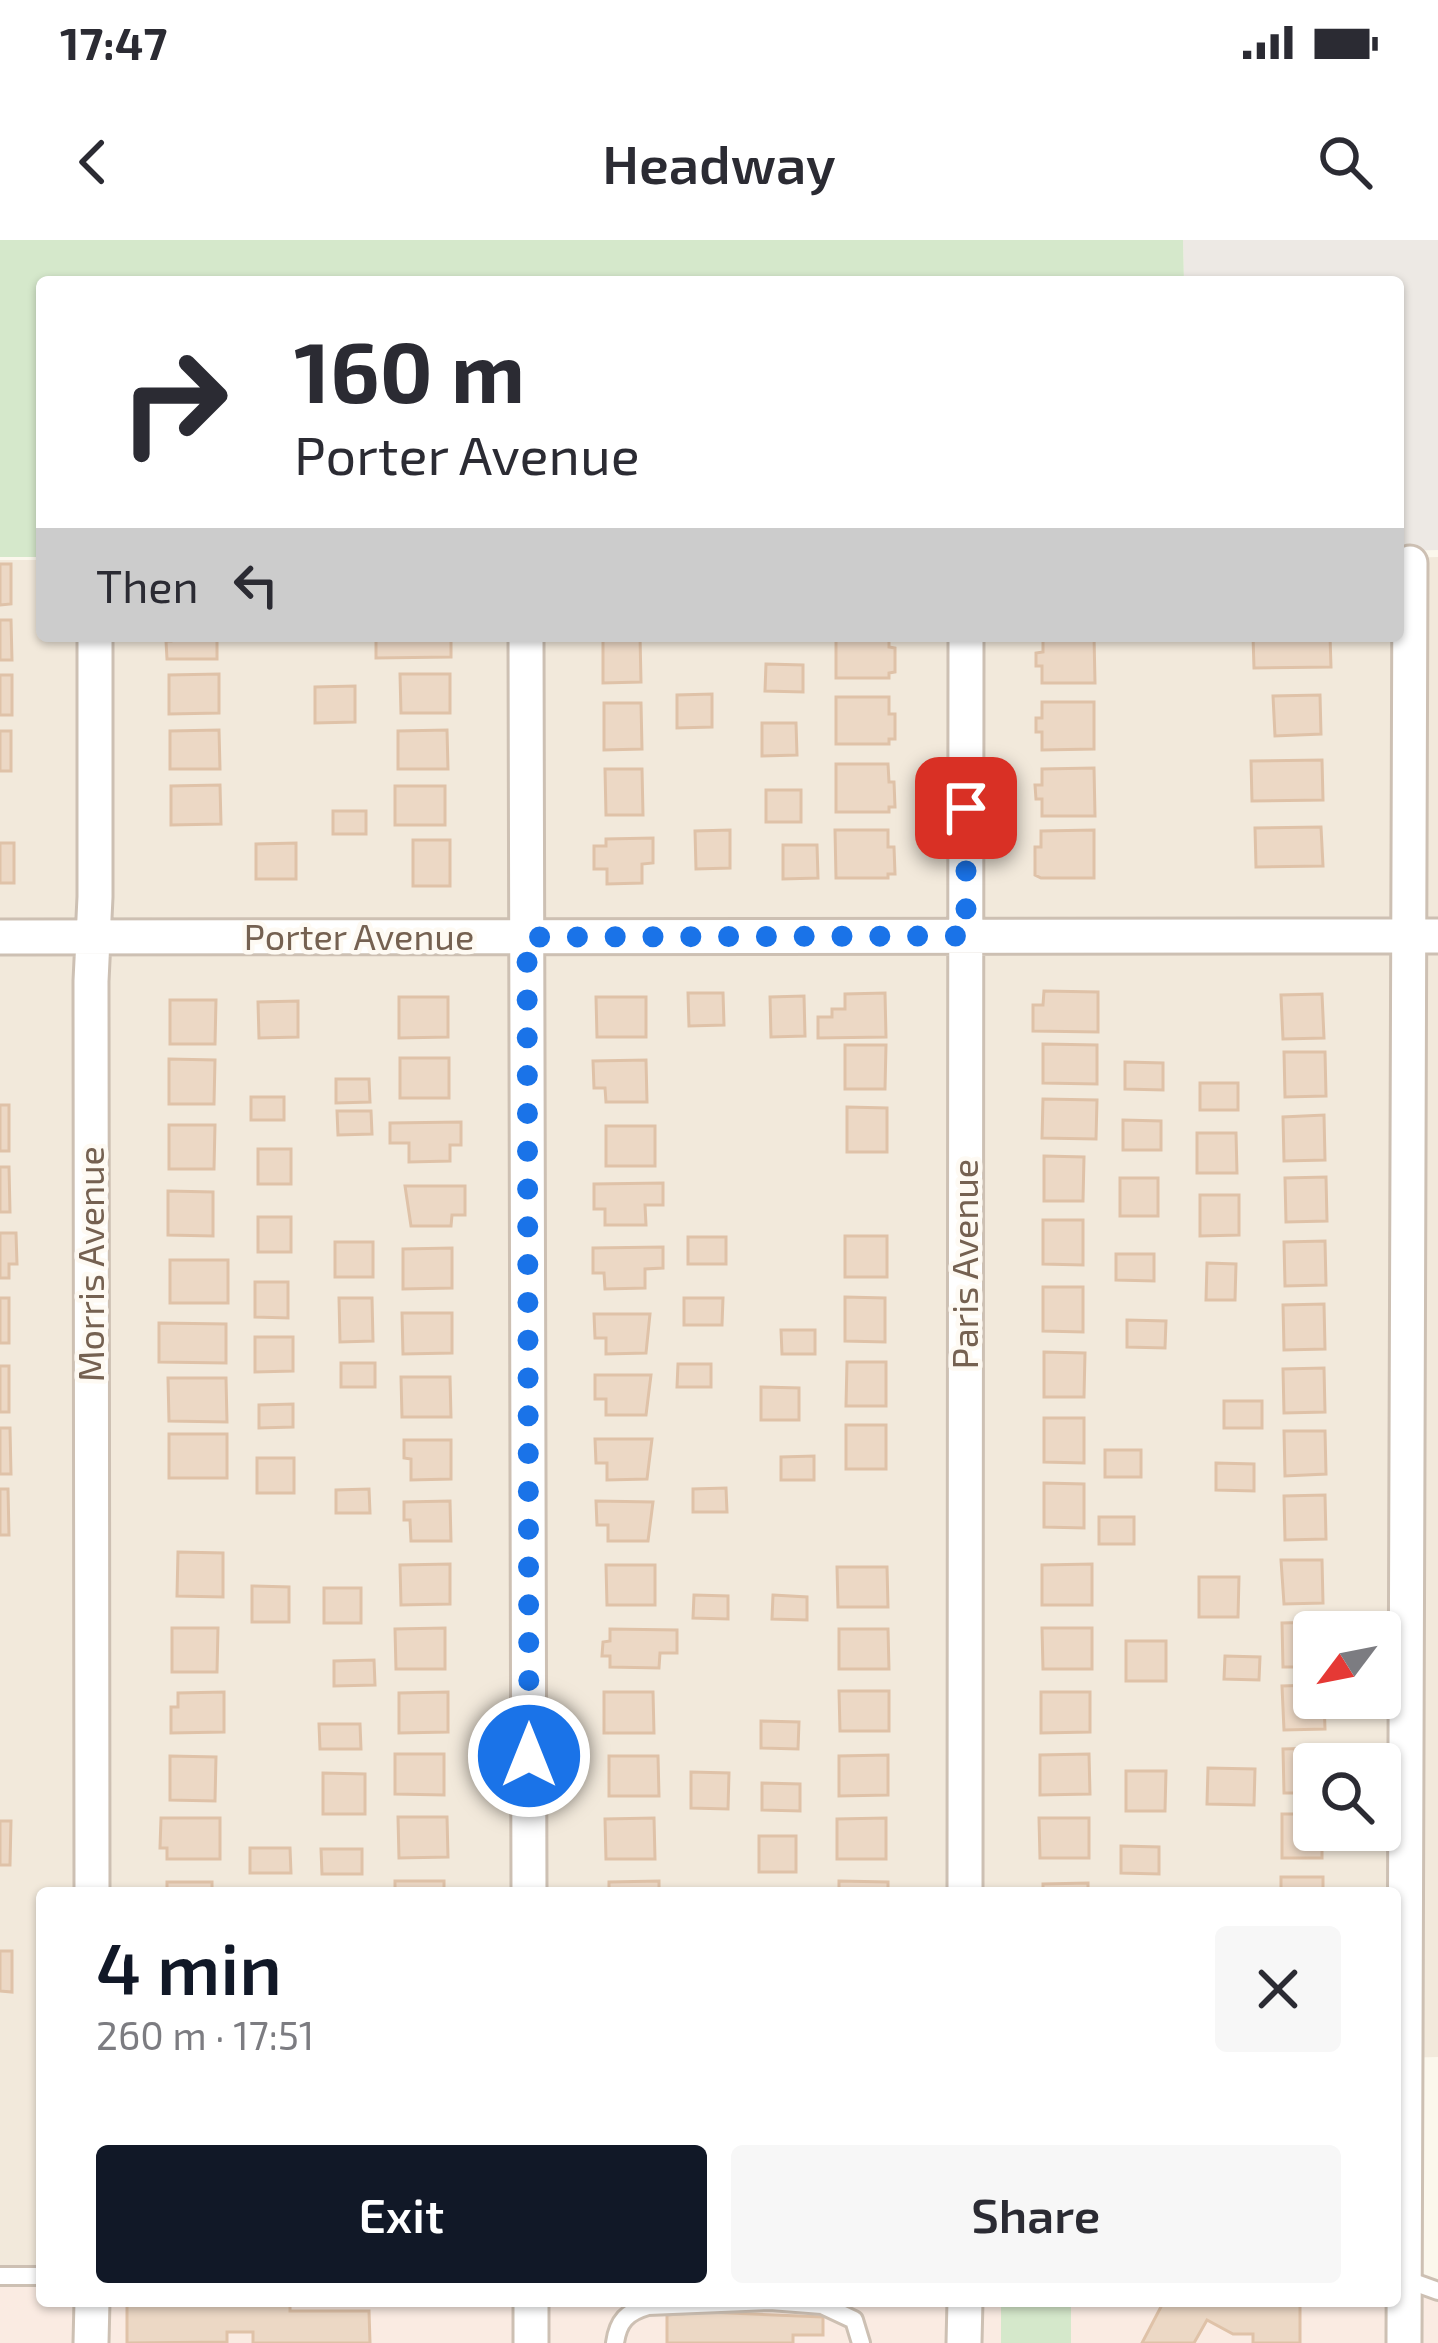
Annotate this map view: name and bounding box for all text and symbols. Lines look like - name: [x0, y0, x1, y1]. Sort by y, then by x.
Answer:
- text: 17:47: [60, 15, 167, 69]
- icon: back: [60, 129, 126, 195]
- icon: search: [1312, 129, 1378, 195]
- text: Headway: [602, 130, 836, 195]
- text: 160 m: [294, 319, 525, 420]
- icon: right: [96, 324, 252, 480]
- text: Porter Avenue: [294, 421, 640, 486]
- icon: left: [223, 552, 289, 618]
- text: Then: [96, 558, 199, 612]
- pin: [915, 757, 1017, 859]
- icon: arrive: [933, 775, 999, 841]
- street label: Porter Avenue: [244, 914, 474, 957]
- street label: Morris Avenue: [68, 1146, 111, 1382]
- street label: Paris Avenue: [942, 1159, 985, 1369]
- north arrow: [1293, 1611, 1401, 1719]
- map controls: [1293, 1611, 1401, 1851]
- position arrow: [466, 1693, 592, 1819]
- button: search: [1293, 1743, 1401, 1851]
- text: 4 min: [96, 1923, 282, 2009]
- button: close: [1215, 1926, 1341, 2052]
- text: 260 m · 17:51: [96, 2011, 314, 2058]
- button: Exit: [96, 2145, 707, 2283]
- button: Share: [731, 2145, 1341, 2283]

